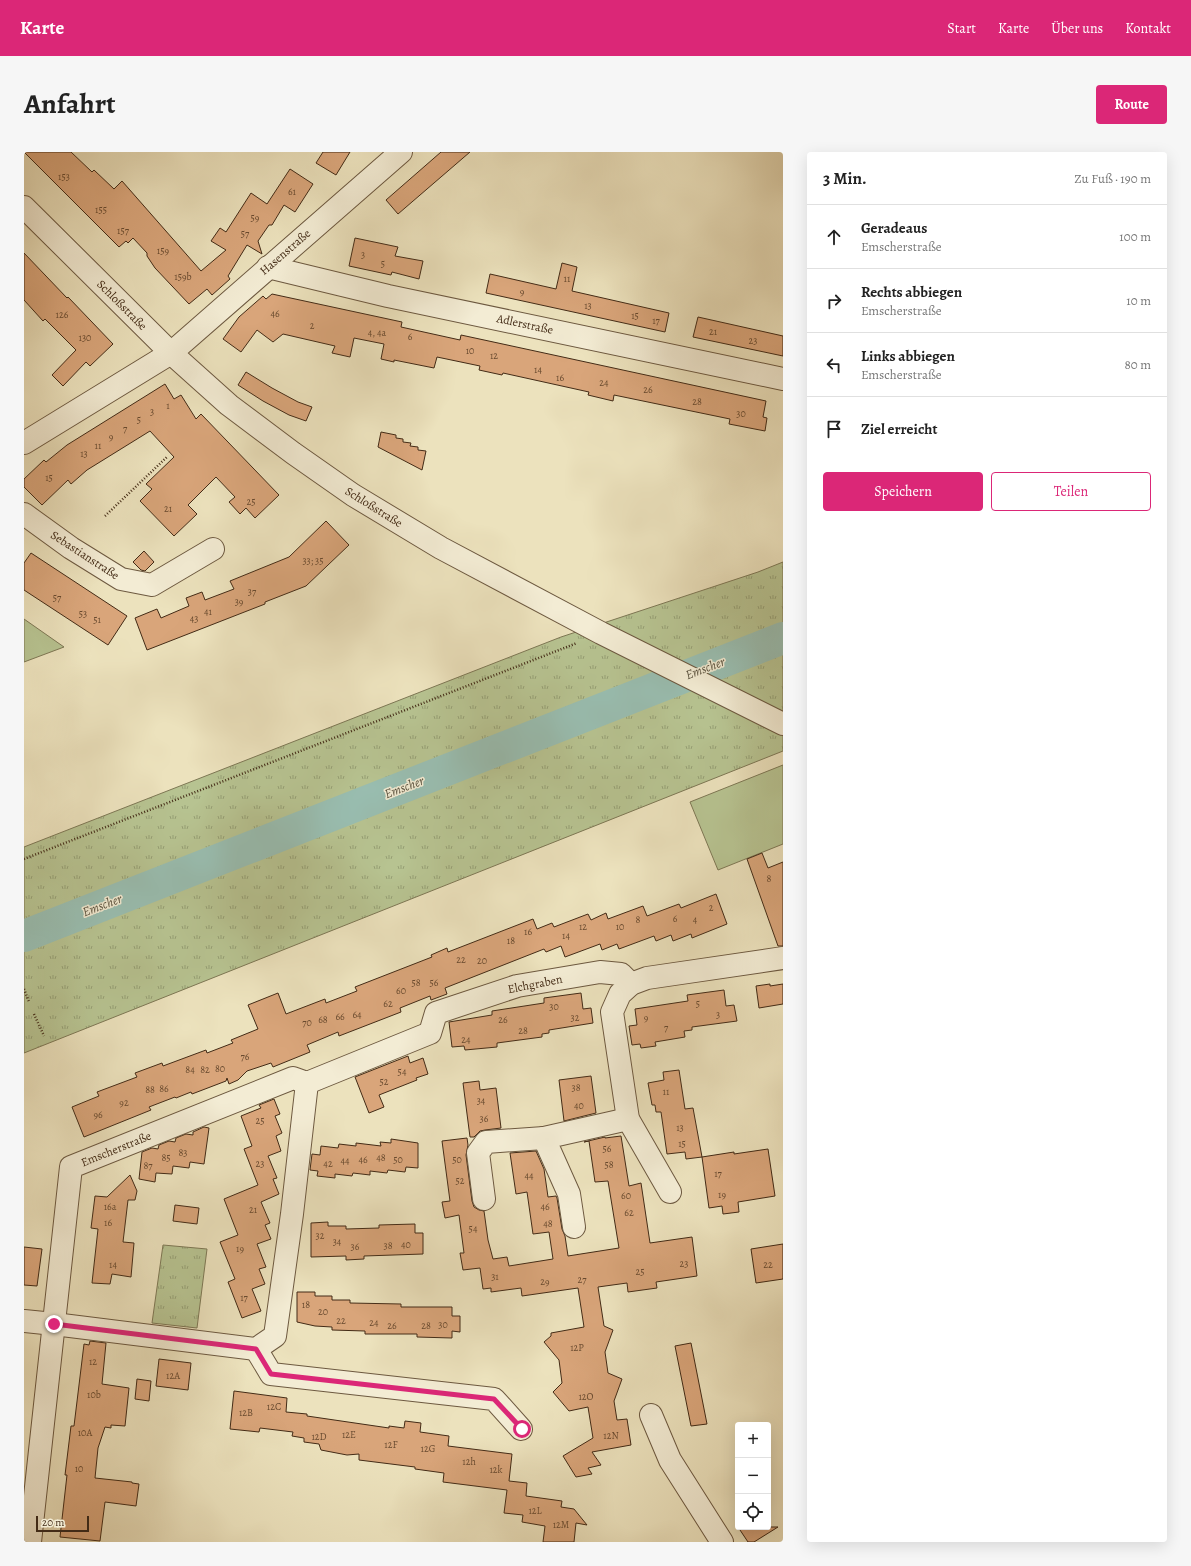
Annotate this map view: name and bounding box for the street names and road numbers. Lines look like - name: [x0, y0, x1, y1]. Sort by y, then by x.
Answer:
- street label: Hasenstraße: [256, 225, 314, 279]
- street label: Schloßstraße: [93, 276, 151, 334]
- street label: Adlerstraße: [494, 310, 555, 338]
- street label: Schloßstraße: [342, 483, 406, 531]
- street label: Sebastianstraße: [48, 527, 122, 583]
- street label: Elchgraben: [506, 971, 564, 997]
- street label: Emscherstraße: [79, 1128, 153, 1170]

